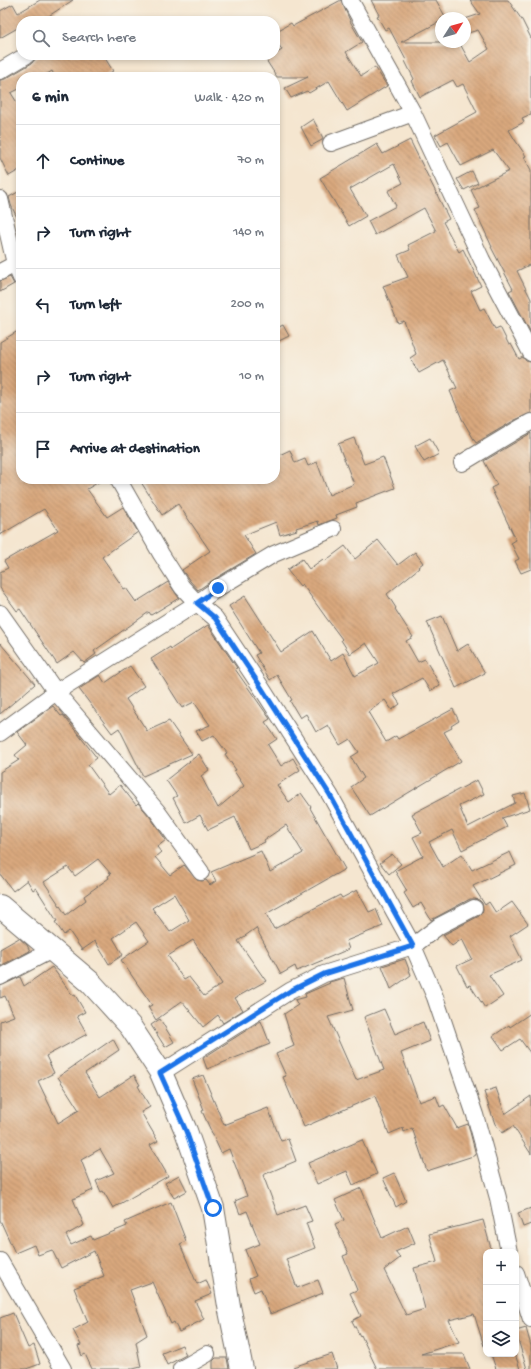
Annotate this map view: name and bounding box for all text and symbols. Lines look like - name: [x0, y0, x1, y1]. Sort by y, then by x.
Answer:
- north arrow: [435, 12, 471, 48]
- search box: [16, 16, 280, 60]
- icon: search: [30, 27, 52, 49]
- text: Search here: [62, 29, 136, 47]
- text: 6 min: [32, 88, 68, 108]
- text: Walk · 420 m: [195, 91, 264, 106]
- icon: ahead: [32, 150, 54, 172]
- text: Continue: [70, 152, 124, 170]
- text: 70 m: [238, 153, 264, 168]
- icon: right: [32, 222, 54, 244]
- text: Turn right: [70, 224, 130, 242]
- text: 140 m: [233, 225, 264, 240]
- icon: left: [32, 294, 54, 316]
- text: Turn left: [70, 296, 121, 314]
- text: 200 m: [231, 297, 264, 312]
- icon: right: [32, 366, 54, 388]
- text: Turn right: [70, 368, 130, 386]
- text: 10 m: [239, 369, 264, 384]
- icon: arrive: [32, 438, 54, 460]
- text: Arrive at destination: [70, 440, 200, 458]
- route end: [209, 579, 227, 597]
- route start: [204, 1199, 222, 1217]
- map controls: [483, 1249, 519, 1357]
- button: +: [483, 1249, 519, 1285]
- button: −: [483, 1285, 519, 1321]
- button: layers: [483, 1321, 519, 1357]

